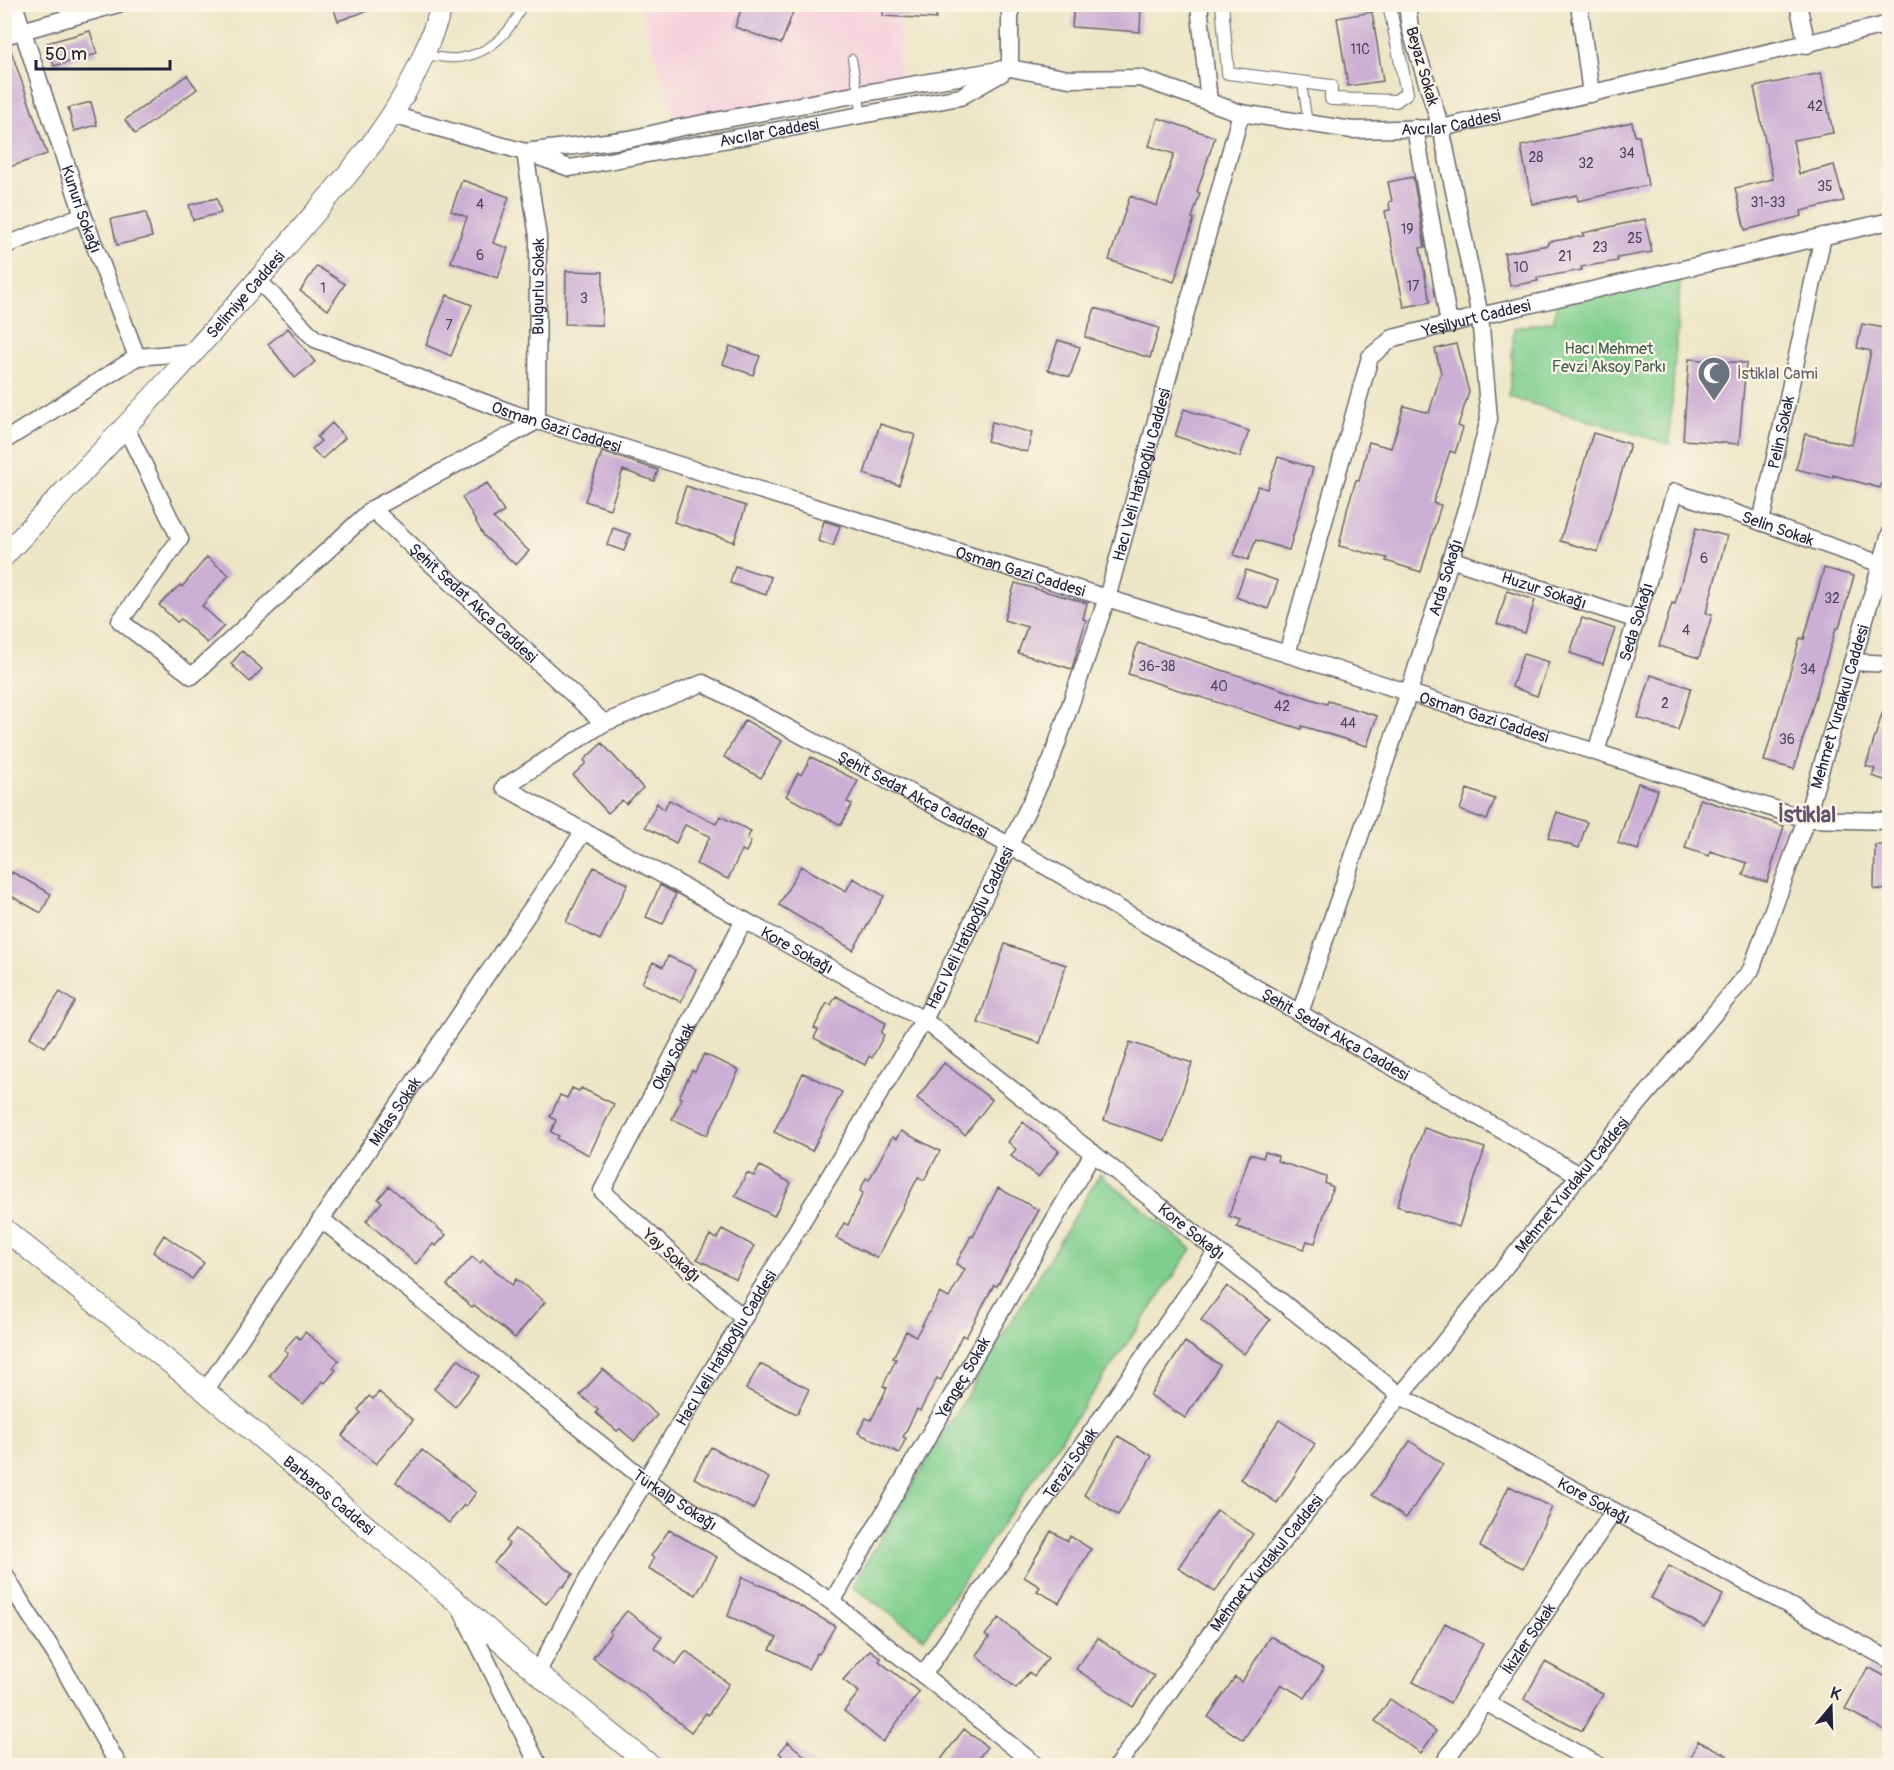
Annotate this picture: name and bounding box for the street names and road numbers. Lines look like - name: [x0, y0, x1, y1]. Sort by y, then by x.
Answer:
- street label: Beyaz Sokak: [1401, 24, 1443, 109]
- street label: Avcılar Caddesi: [1401, 106, 1503, 140]
- street label: Avcılar Caddesi: [718, 114, 821, 152]
- street label: Kunuri Sokağı: [56, 163, 106, 256]
- street label: Bulgurlu Sokak: [528, 238, 549, 335]
- street label: Selimiye Caddesi: [202, 247, 290, 343]
- street label: Yeşilyurt Caddesi: [1419, 296, 1533, 341]
- street label: Hacı Veli Hatipoğlu Caddesi: [1109, 386, 1176, 564]
- street label: Pelin Sokak: [1764, 393, 1799, 471]
- street label: Osman Gazi Caddesi: [489, 397, 624, 457]
- street label: Selin Sokak: [1739, 507, 1817, 551]
- street label: Arda Sokağı: [1424, 537, 1467, 619]
- street label: Şehit Sedat Akça Caddesi: [405, 539, 541, 667]
- street label: Osman Gazi Caddesi: [953, 543, 1088, 602]
- street label: Huzur Sokağı: [1499, 567, 1589, 614]
- street label: Seda Sokağı: [1615, 581, 1658, 664]
- street label: Mehmet Yurdakul Caddesi: [1807, 622, 1874, 791]
- street label: Osman Gazi Caddesi: [1417, 688, 1551, 748]
- street label: Şehit Sedat Akça Caddesi: [834, 747, 991, 843]
- street label: Hacı Veli Hatipoğlu Caddesi: [922, 843, 1019, 1013]
- street label: Kore Sokağı: [757, 922, 836, 979]
- street label: Şehit Sedat Akça Caddesi: [1258, 984, 1413, 1086]
- street label: Okay Sokak: [648, 1019, 700, 1094]
- street label: Midas Sokak: [365, 1073, 426, 1150]
- street label: Mehmet Yurdakul Caddesi: [1511, 1113, 1634, 1258]
- street label: Kore Sokağı: [1154, 1199, 1229, 1264]
- street label: Yay Sokağı: [637, 1224, 704, 1287]
- street label: Hacı Veli Hatipoğlu Caddesi: [672, 1267, 781, 1430]
- street label: Yengeç Sokak: [932, 1333, 995, 1423]
- street label: Terazi Sokak: [1039, 1424, 1103, 1503]
- street label: Barbaros Caddesi: [279, 1452, 378, 1540]
- street label: Türkalp Sokağı: [628, 1465, 721, 1535]
- street label: Kore Sokağı: [1554, 1473, 1634, 1529]
- street label: Mehmet Yurdakul Caddesi: [1206, 1491, 1328, 1636]
- street label: İkizler Sokak: [1498, 1599, 1560, 1678]

